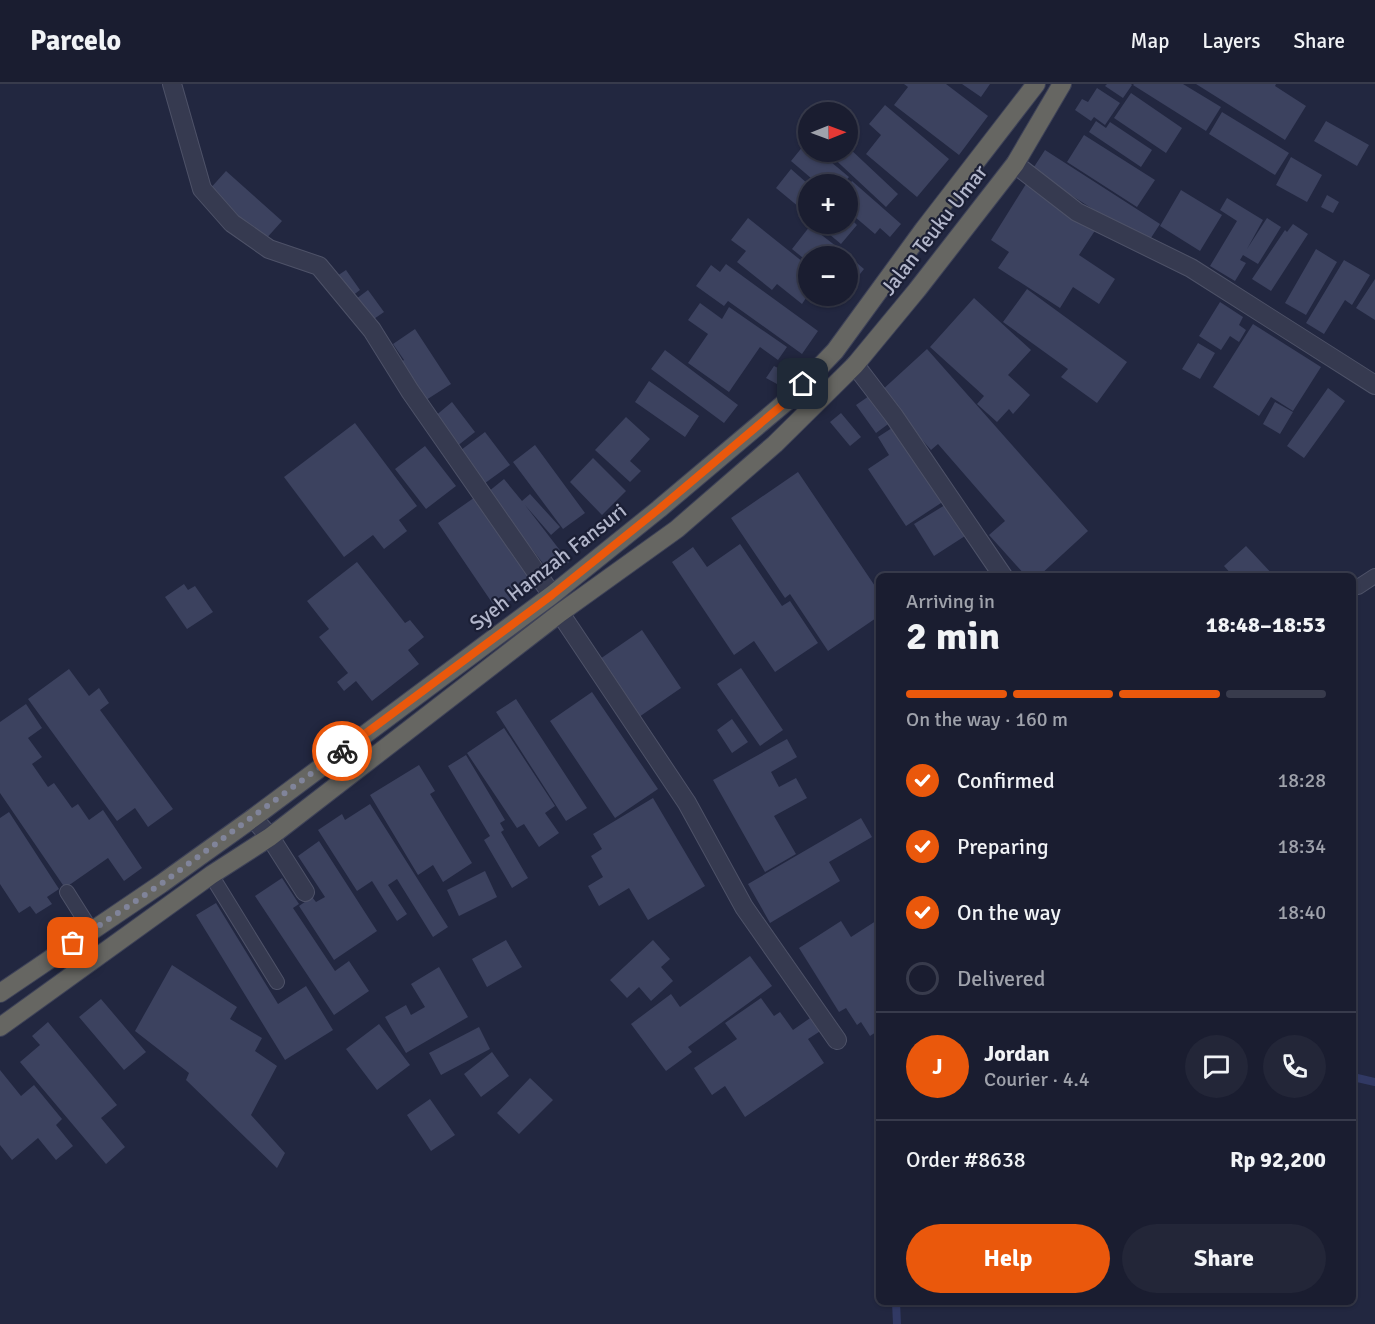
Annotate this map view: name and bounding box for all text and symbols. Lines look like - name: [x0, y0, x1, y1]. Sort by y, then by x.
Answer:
- text: Parcelo: [30, 24, 121, 58]
- text: Map: [1131, 28, 1169, 54]
- text: Layers: [1202, 28, 1260, 54]
- text: Share: [1293, 28, 1345, 54]
- north arrow: [798, 102, 858, 162]
- map controls: [798, 102, 858, 306]
- street label: Jalan Teuku Umar: [875, 159, 993, 300]
- button: +: [798, 174, 858, 234]
- button: −: [798, 246, 858, 306]
- pin: [777, 358, 828, 409]
- icon: home: [786, 367, 819, 400]
- street label: Syeh Hamzah Fansuri: [464, 498, 632, 636]
- text: Arriving in: [906, 589, 995, 614]
- text: 18:48–18:53: [1206, 611, 1326, 638]
- text: 2 min: [906, 612, 1000, 660]
- text: On the way · 160 m: [906, 707, 1068, 732]
- courier: [312, 721, 372, 781]
- icon: bike: [326, 735, 359, 768]
- icon: check: [906, 764, 939, 797]
- text: Confirmed: [957, 767, 1055, 794]
- text: 18:28: [1277, 768, 1326, 793]
- icon: check: [906, 830, 939, 863]
- text: Preparing: [957, 833, 1049, 860]
- text: 18:34: [1277, 834, 1326, 859]
- icon: check: [906, 896, 939, 929]
- text: On the way: [957, 899, 1061, 926]
- text: 18:40: [1277, 900, 1326, 925]
- pin: [47, 917, 98, 968]
- icon: bag: [56, 926, 89, 959]
- text: Delivered: [957, 965, 1045, 992]
- button: chat: [1185, 1035, 1248, 1098]
- button: phone: [1263, 1035, 1326, 1098]
- text: Jordan: [984, 1040, 1050, 1067]
- text: J: [932, 1053, 943, 1080]
- text: Courier · 4.4: [984, 1067, 1090, 1092]
- text: Order #8638: [906, 1146, 1026, 1173]
- text: Rp 92,200: [1230, 1146, 1326, 1173]
- button: Help: [906, 1224, 1110, 1293]
- button: Share: [1122, 1224, 1326, 1293]

